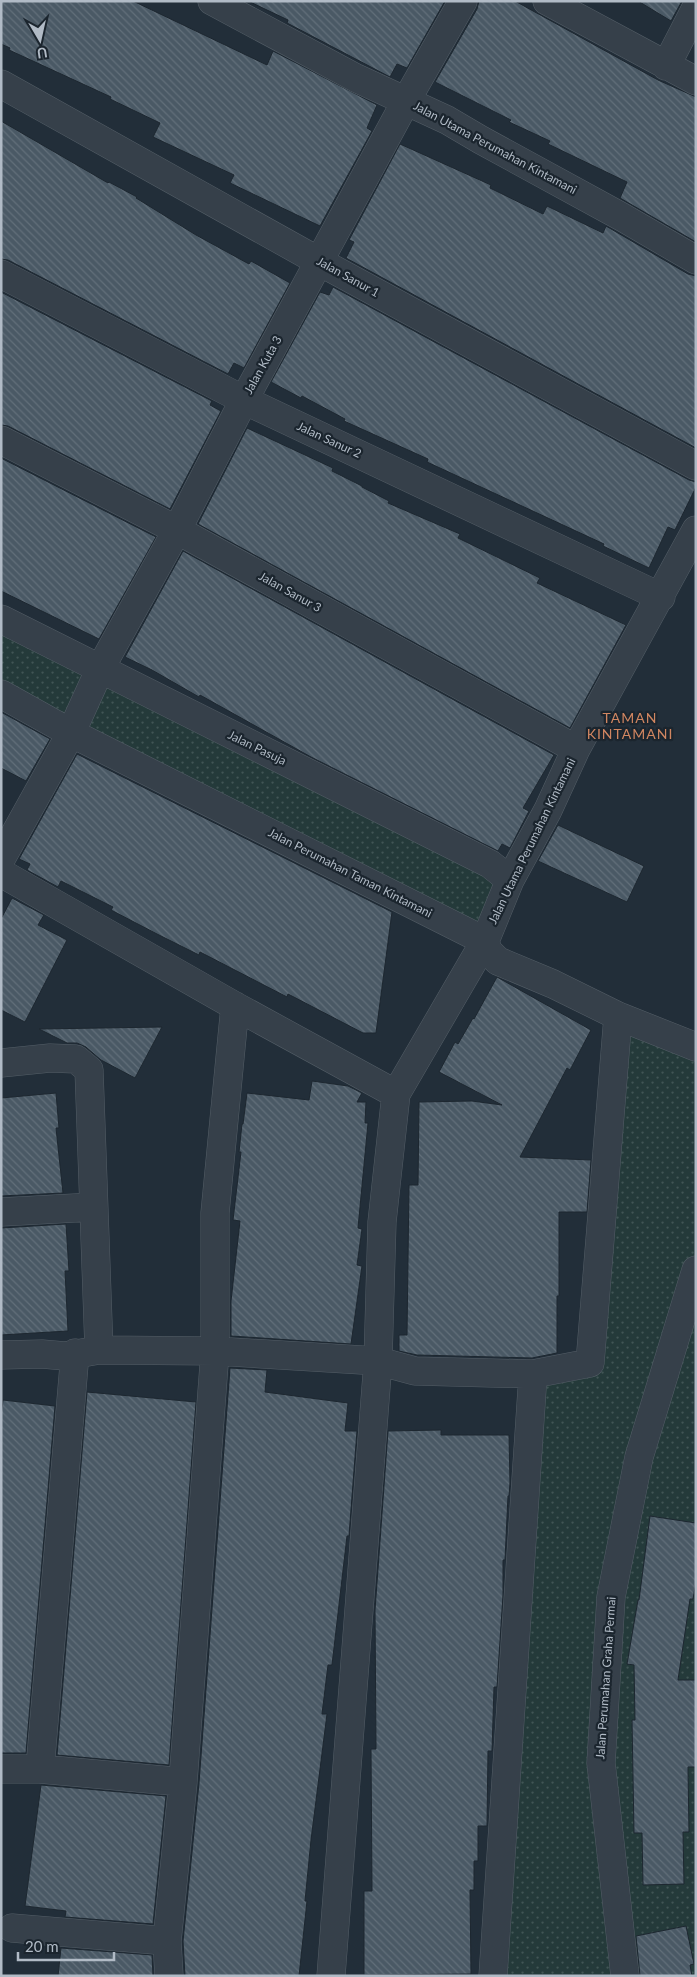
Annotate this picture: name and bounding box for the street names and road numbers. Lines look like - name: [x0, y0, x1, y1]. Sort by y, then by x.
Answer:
- street label: Jalan Utama Perumahan Kintamani: [411, 98, 580, 197]
- street label: Jalan Sanur 1: [314, 253, 382, 300]
- street label: Jalan Kuta 3: [240, 333, 285, 396]
- street label: Jalan Sanur 2: [295, 418, 364, 461]
- street label: Jalan Sanur 3: [256, 568, 324, 615]
- street label: Jalan Pasuja: [226, 727, 289, 768]
- street label: Jalan Utama Perumahan Kintamani: [485, 755, 578, 926]
- street label: Jalan Perumahan Taman Kintamani: [266, 825, 435, 921]
- street label: Jalan Perumahan Graha Permai: [592, 1596, 619, 1760]

